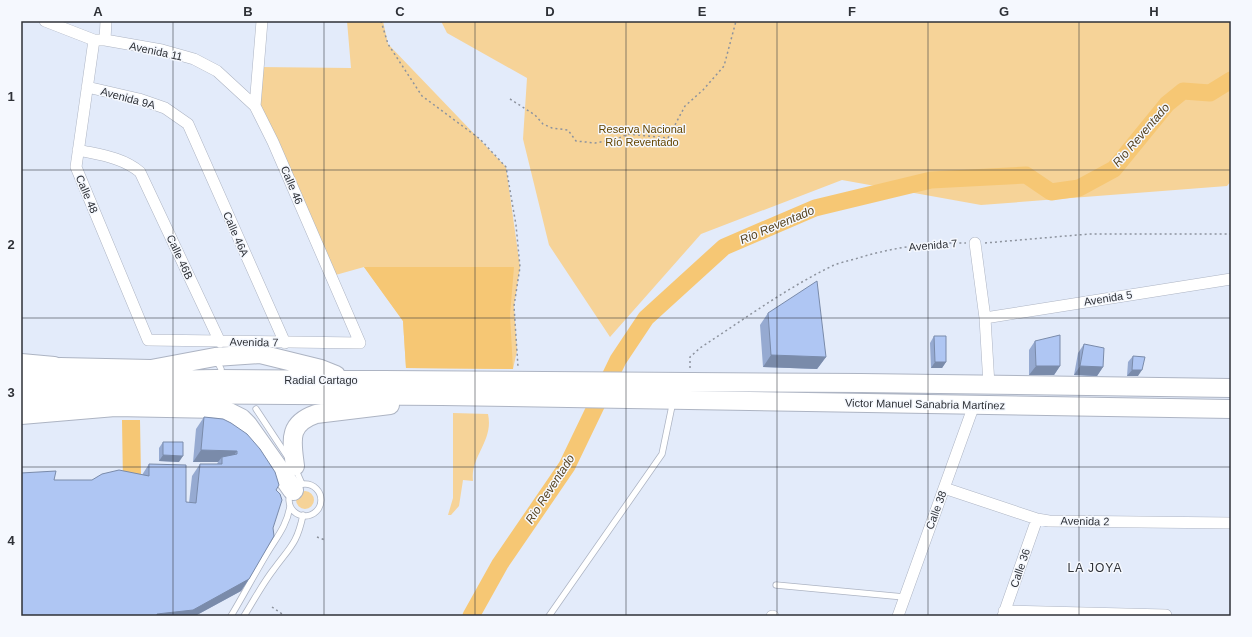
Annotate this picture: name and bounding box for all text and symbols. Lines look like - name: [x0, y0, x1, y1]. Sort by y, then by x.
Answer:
- text: A: [93, 4, 103, 19]
- text: B: [243, 4, 253, 19]
- text: C: [395, 4, 405, 19]
- text: D: [545, 4, 555, 19]
- text: E: [698, 4, 707, 19]
- text: F: [848, 4, 856, 19]
- text: G: [999, 4, 1009, 19]
- text: H: [1149, 4, 1159, 19]
- street label: Avenida 11: [128, 40, 184, 62]
- street label: Avenida 9A: [99, 85, 157, 111]
- text: 1: [7, 89, 15, 104]
- water label: Rio Reventado: [1110, 100, 1173, 170]
- park label: Reserva Nacional Río Reventado: [599, 123, 685, 148]
- street label: Calle 46: [279, 164, 305, 206]
- street label: Calle 48: [74, 173, 100, 215]
- water label: Rio Reventado: [738, 203, 817, 247]
- street label: Calle 46A: [221, 210, 251, 259]
- street label: Calle 46B: [164, 233, 196, 281]
- text: 2: [7, 237, 15, 252]
- street label: Avenida 7: [908, 237, 958, 253]
- street label: Avenida 5: [1083, 288, 1133, 308]
- street label: Avenida 7: [230, 336, 278, 348]
- street label: Radial Cartago: [284, 374, 358, 386]
- text: 3: [7, 385, 15, 400]
- street label: Victor Manuel Sanabria Martínez: [845, 397, 1005, 411]
- water label: Rio Reventado: [523, 452, 578, 526]
- street label: Calle 38: [923, 489, 949, 531]
- street label: Avenida 2: [1061, 515, 1109, 527]
- text: 4: [7, 533, 15, 548]
- street label: Calle 36: [1008, 547, 1032, 589]
- district label: LA JOYA: [1068, 561, 1122, 575]

